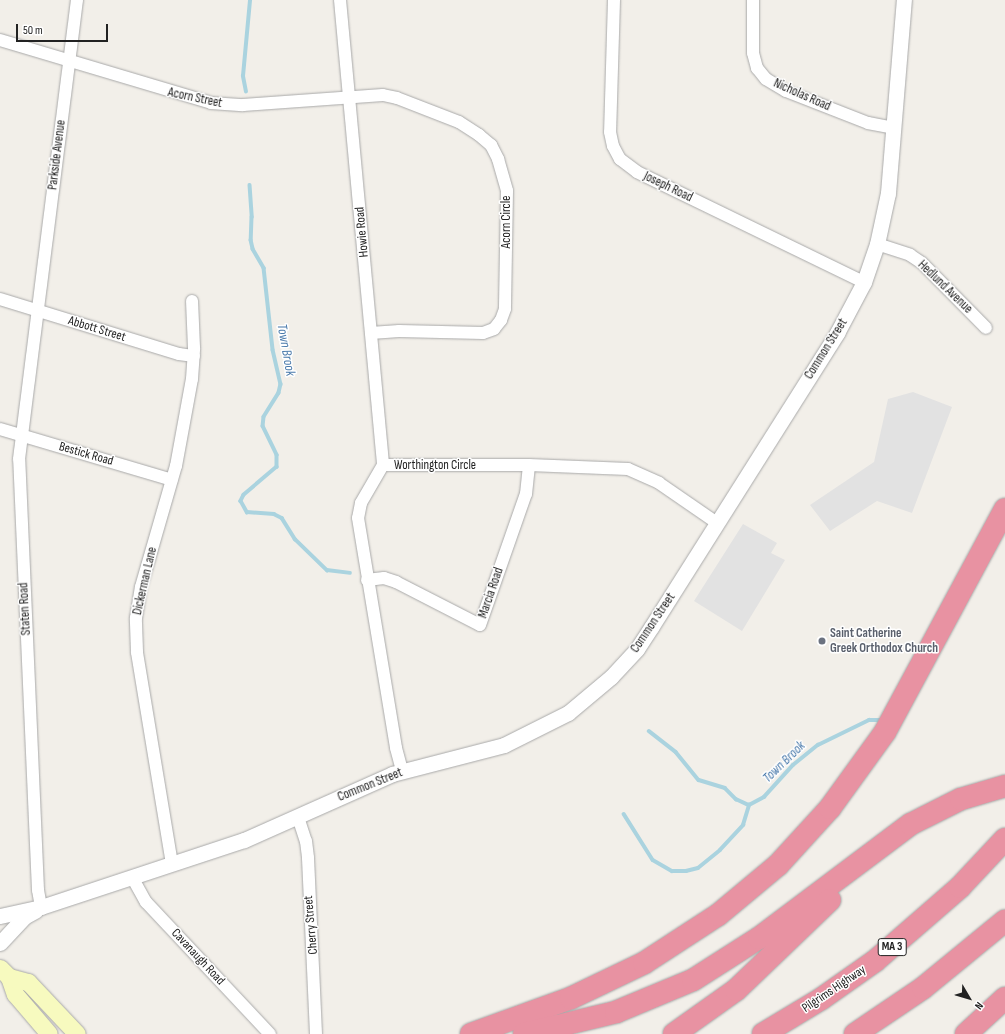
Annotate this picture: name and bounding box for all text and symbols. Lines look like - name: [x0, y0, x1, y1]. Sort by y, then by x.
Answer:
- scale bar: [18, 16, 110, 42]
- text: 50 m: [23, 23, 43, 38]
- street label: Nicholas Road: [771, 75, 833, 115]
- street label: Acorn Street: [166, 85, 224, 111]
- street label: Parkside Avenue: [45, 119, 69, 191]
- street label: Joseph Road: [641, 168, 695, 206]
- street label: Acorn Circle: [498, 196, 514, 248]
- street label: Howie Road: [352, 206, 372, 258]
- street label: Hedlund Avenue: [914, 257, 976, 317]
- street label: Abbott Street: [66, 313, 128, 345]
- street label: Common Street: [801, 316, 851, 382]
- water label: Town Brook: [273, 323, 299, 377]
- street label: Bestick Road: [57, 439, 115, 469]
- street label: Worthington Circle: [394, 457, 476, 473]
- street label: Dickerman Lane: [130, 545, 160, 617]
- street label: Marcia Road: [475, 566, 507, 620]
- street label: Staten Road: [16, 582, 34, 636]
- street label: Common Street: [627, 590, 679, 656]
- place label: Saint Catherine Greek Orthodox Church: [830, 626, 938, 657]
- marker: Saint Catherine Greek Orthodox Church: [817, 636, 827, 646]
- water label: Town Brook: [759, 738, 809, 786]
- street label: Common Street: [335, 765, 405, 805]
- street label: Cherry Street: [301, 895, 321, 955]
- street label: Cavanaugh Road: [168, 926, 228, 988]
- road number: MA 3: [877, 937, 907, 957]
- street label: Pilgrims Highway: [799, 962, 869, 1016]
- north arrow: [949, 978, 989, 1018]
- text: N: [972, 999, 986, 1012]

